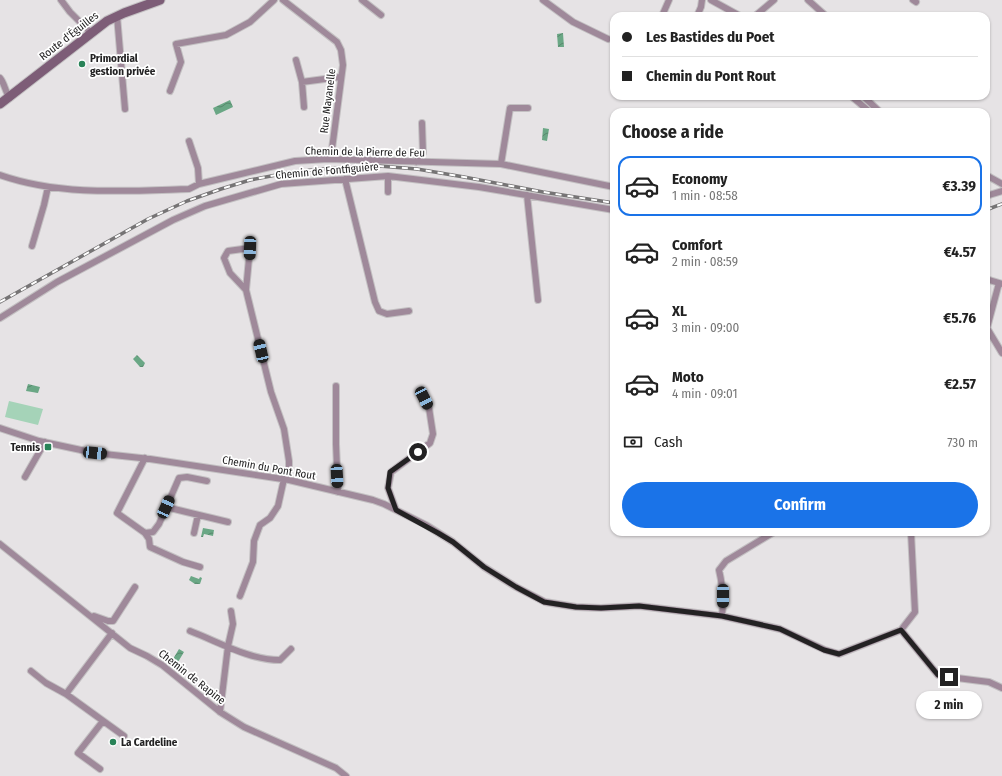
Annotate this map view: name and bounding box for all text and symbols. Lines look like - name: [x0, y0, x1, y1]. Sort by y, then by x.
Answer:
- street label: Route d'Éguilles: [36, 8, 101, 63]
- text: Les Bastides du Poet: [646, 28, 775, 46]
- place label: Primordial gestion privée: [90, 52, 156, 78]
- marker: Primordial gestion privée: [77, 59, 87, 69]
- text: Chemin du Pont Rout: [646, 67, 776, 85]
- street label: Rue Mayanelle: [318, 68, 338, 134]
- text: Choose a ride: [622, 121, 724, 143]
- street label: Chemin de la Pierre de Feu: [305, 144, 425, 160]
- street label: Chemin de Fontfiguière: [275, 160, 379, 182]
- icon: car: [624, 168, 660, 204]
- text: Economy: [672, 170, 727, 188]
- text: €3.39: [942, 177, 976, 195]
- text: 1 min · 08:58: [672, 188, 738, 203]
- icon: car: [624, 234, 660, 270]
- car: [244, 236, 256, 260]
- text: Comfort: [672, 236, 723, 254]
- text: €4.57: [944, 243, 976, 261]
- text: 2 min · 08:59: [672, 254, 738, 269]
- icon: car: [624, 300, 660, 336]
- text: XL: [672, 302, 687, 320]
- text: €5.76: [943, 309, 976, 327]
- text: 3 min · 09:00: [672, 320, 739, 335]
- car: [252, 338, 270, 364]
- icon: car: [624, 366, 660, 402]
- text: Moto: [672, 368, 704, 386]
- text: €2.57: [944, 375, 976, 393]
- car: [413, 385, 435, 411]
- text: 4 min · 09:01: [672, 386, 738, 401]
- icon: cash: [622, 431, 644, 453]
- text: Cash: [654, 433, 683, 451]
- text: 730 m: [947, 435, 978, 450]
- place label: Tennis: [10, 441, 40, 454]
- marker: Tennis: [43, 442, 53, 452]
- route start: [409, 443, 427, 461]
- car: [82, 446, 108, 460]
- street label: Chemin du Pont Rout: [221, 453, 317, 483]
- car: [330, 464, 344, 488]
- button: Confirm: [622, 482, 978, 528]
- car: [156, 494, 176, 520]
- car: [717, 584, 729, 608]
- street label: Chemin de Rapine: [156, 647, 228, 707]
- route end: [940, 668, 958, 686]
- callout: 2 min: [916, 691, 982, 719]
- text: 2 min: [935, 697, 963, 712]
- place label: La Cardeline: [121, 736, 178, 749]
- marker: La Cardeline: [108, 737, 118, 747]

